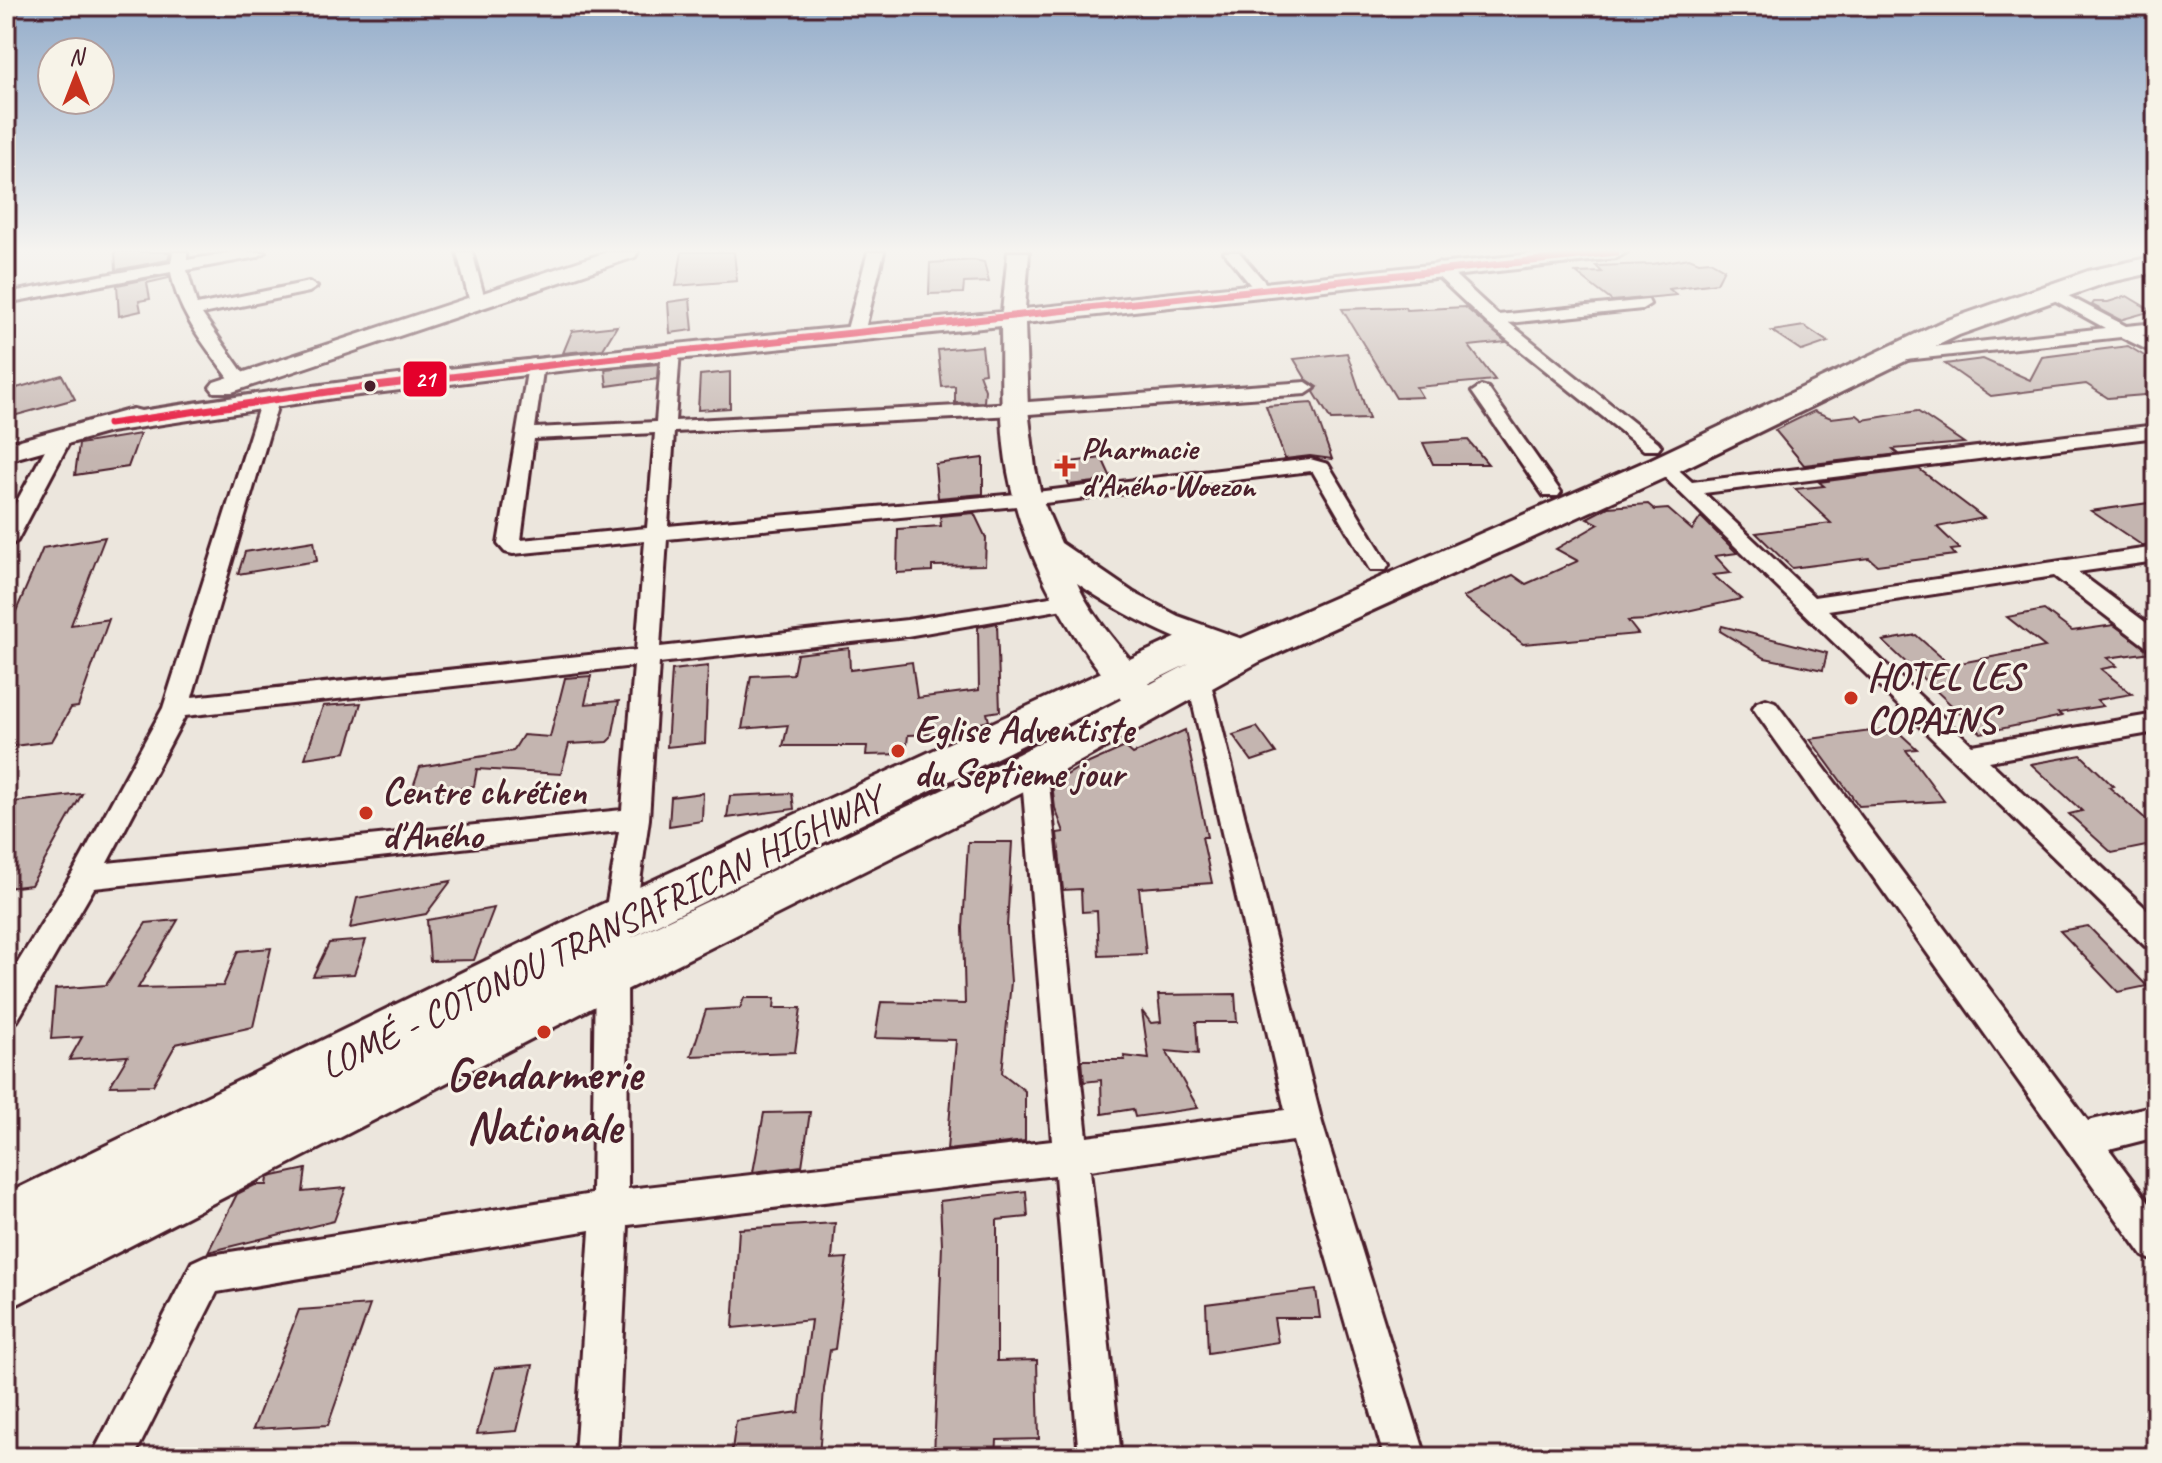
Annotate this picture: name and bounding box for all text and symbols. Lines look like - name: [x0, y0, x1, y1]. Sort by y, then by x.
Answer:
- north arrow: [36, 36, 116, 116]
- text: N: [69, 43, 86, 71]
- line badge: 21: [402, 360, 448, 398]
- text: 21: [415, 366, 437, 394]
- unlabelled marker: [362, 378, 378, 394]
- place label: Pharmacie d'Aného Woezon: [1081, 428, 1257, 506]
- marker: Pharmacie d'Aného Woezon: [1056, 457, 1074, 475]
- place label: HOTEL LES COPAINS: [1867, 653, 2028, 744]
- marker: HOTEL LES COPAINS: [1842, 689, 1860, 707]
- place label: Eglise Adventiste du Septieme jour: [914, 706, 1137, 797]
- marker: Eglise Adventiste du Septieme jour: [889, 742, 907, 760]
- place label: Centre chrétien d'Aného: [382, 768, 588, 859]
- street label: LOMÉ - COTONOU TRANSAFRICAN HIGHWAY: [312, 773, 896, 1089]
- marker: Centre chrétien d'Aného: [357, 804, 375, 822]
- marker: Gendarmerie Nationale: [535, 1023, 553, 1041]
- place label: Gendarmerie Nationale: [446, 1045, 645, 1156]

